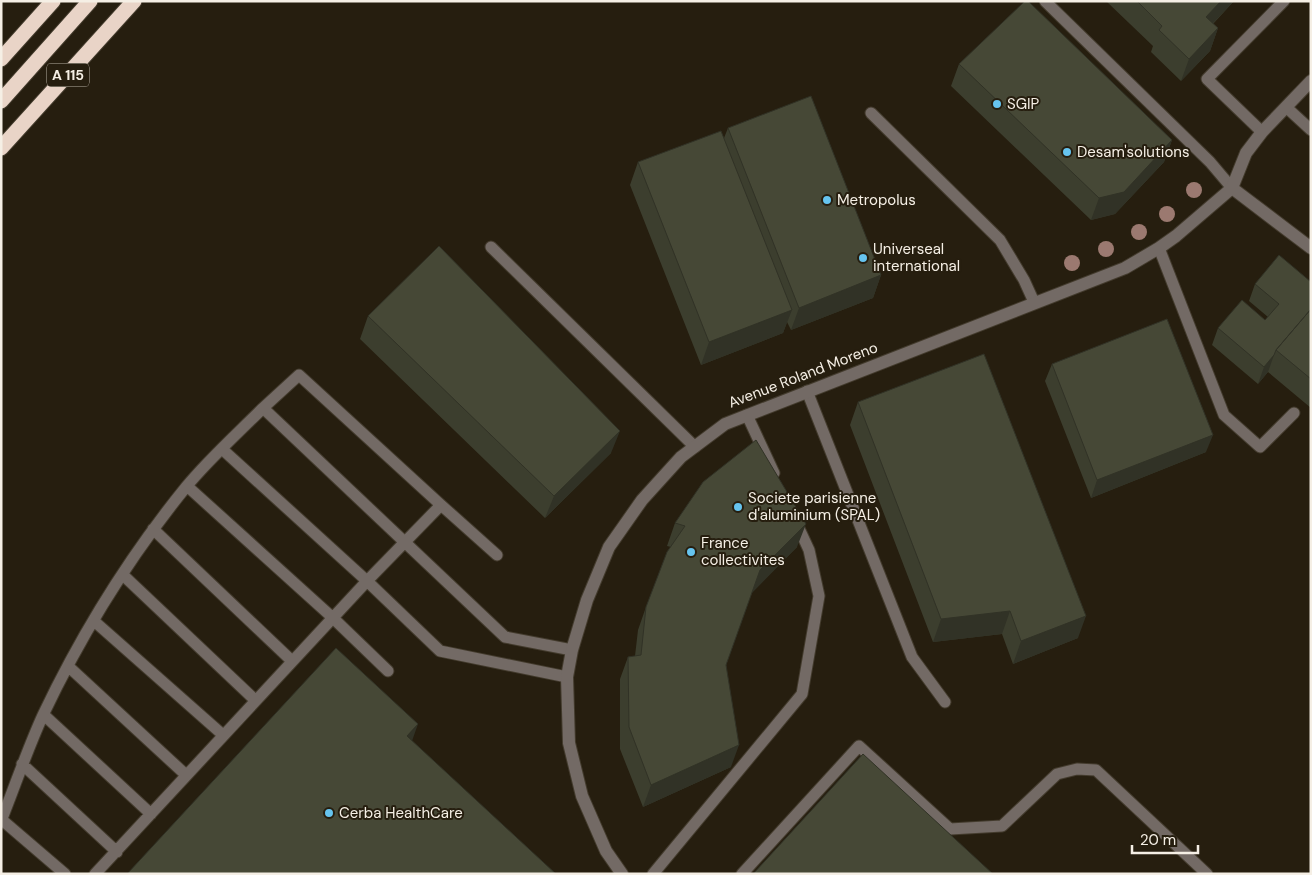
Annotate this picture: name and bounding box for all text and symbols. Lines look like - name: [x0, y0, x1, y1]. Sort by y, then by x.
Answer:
- road number: A 115: [47, 64, 89, 86]
- place label: SGIP: [1007, 94, 1040, 114]
- marker: SGIP: [991, 98, 1003, 110]
- place label: Desam'solutions: [1077, 142, 1189, 162]
- marker: Desam'solutions: [1061, 146, 1073, 158]
- place label: Metropolus: [837, 190, 916, 210]
- marker: Metropolus: [821, 194, 833, 206]
- place label: Universeal international: [873, 239, 960, 276]
- marker: Universeal international: [857, 252, 869, 264]
- street label: Avenue Roland Moreno: [725, 337, 881, 413]
- place label: Societe parisienne d'aluminium (SPAL): [748, 488, 880, 525]
- marker: Societe parisienne d'aluminium (SPAL): [732, 501, 744, 513]
- place label: France collectivites: [701, 533, 785, 570]
- marker: France collectivites: [685, 546, 697, 558]
- place label: Cerba HealthCare: [339, 803, 463, 823]
- marker: Cerba HealthCare: [323, 807, 335, 819]
- scale bar: [1132, 822, 1198, 854]
- text: 20 m: [1140, 830, 1176, 850]

